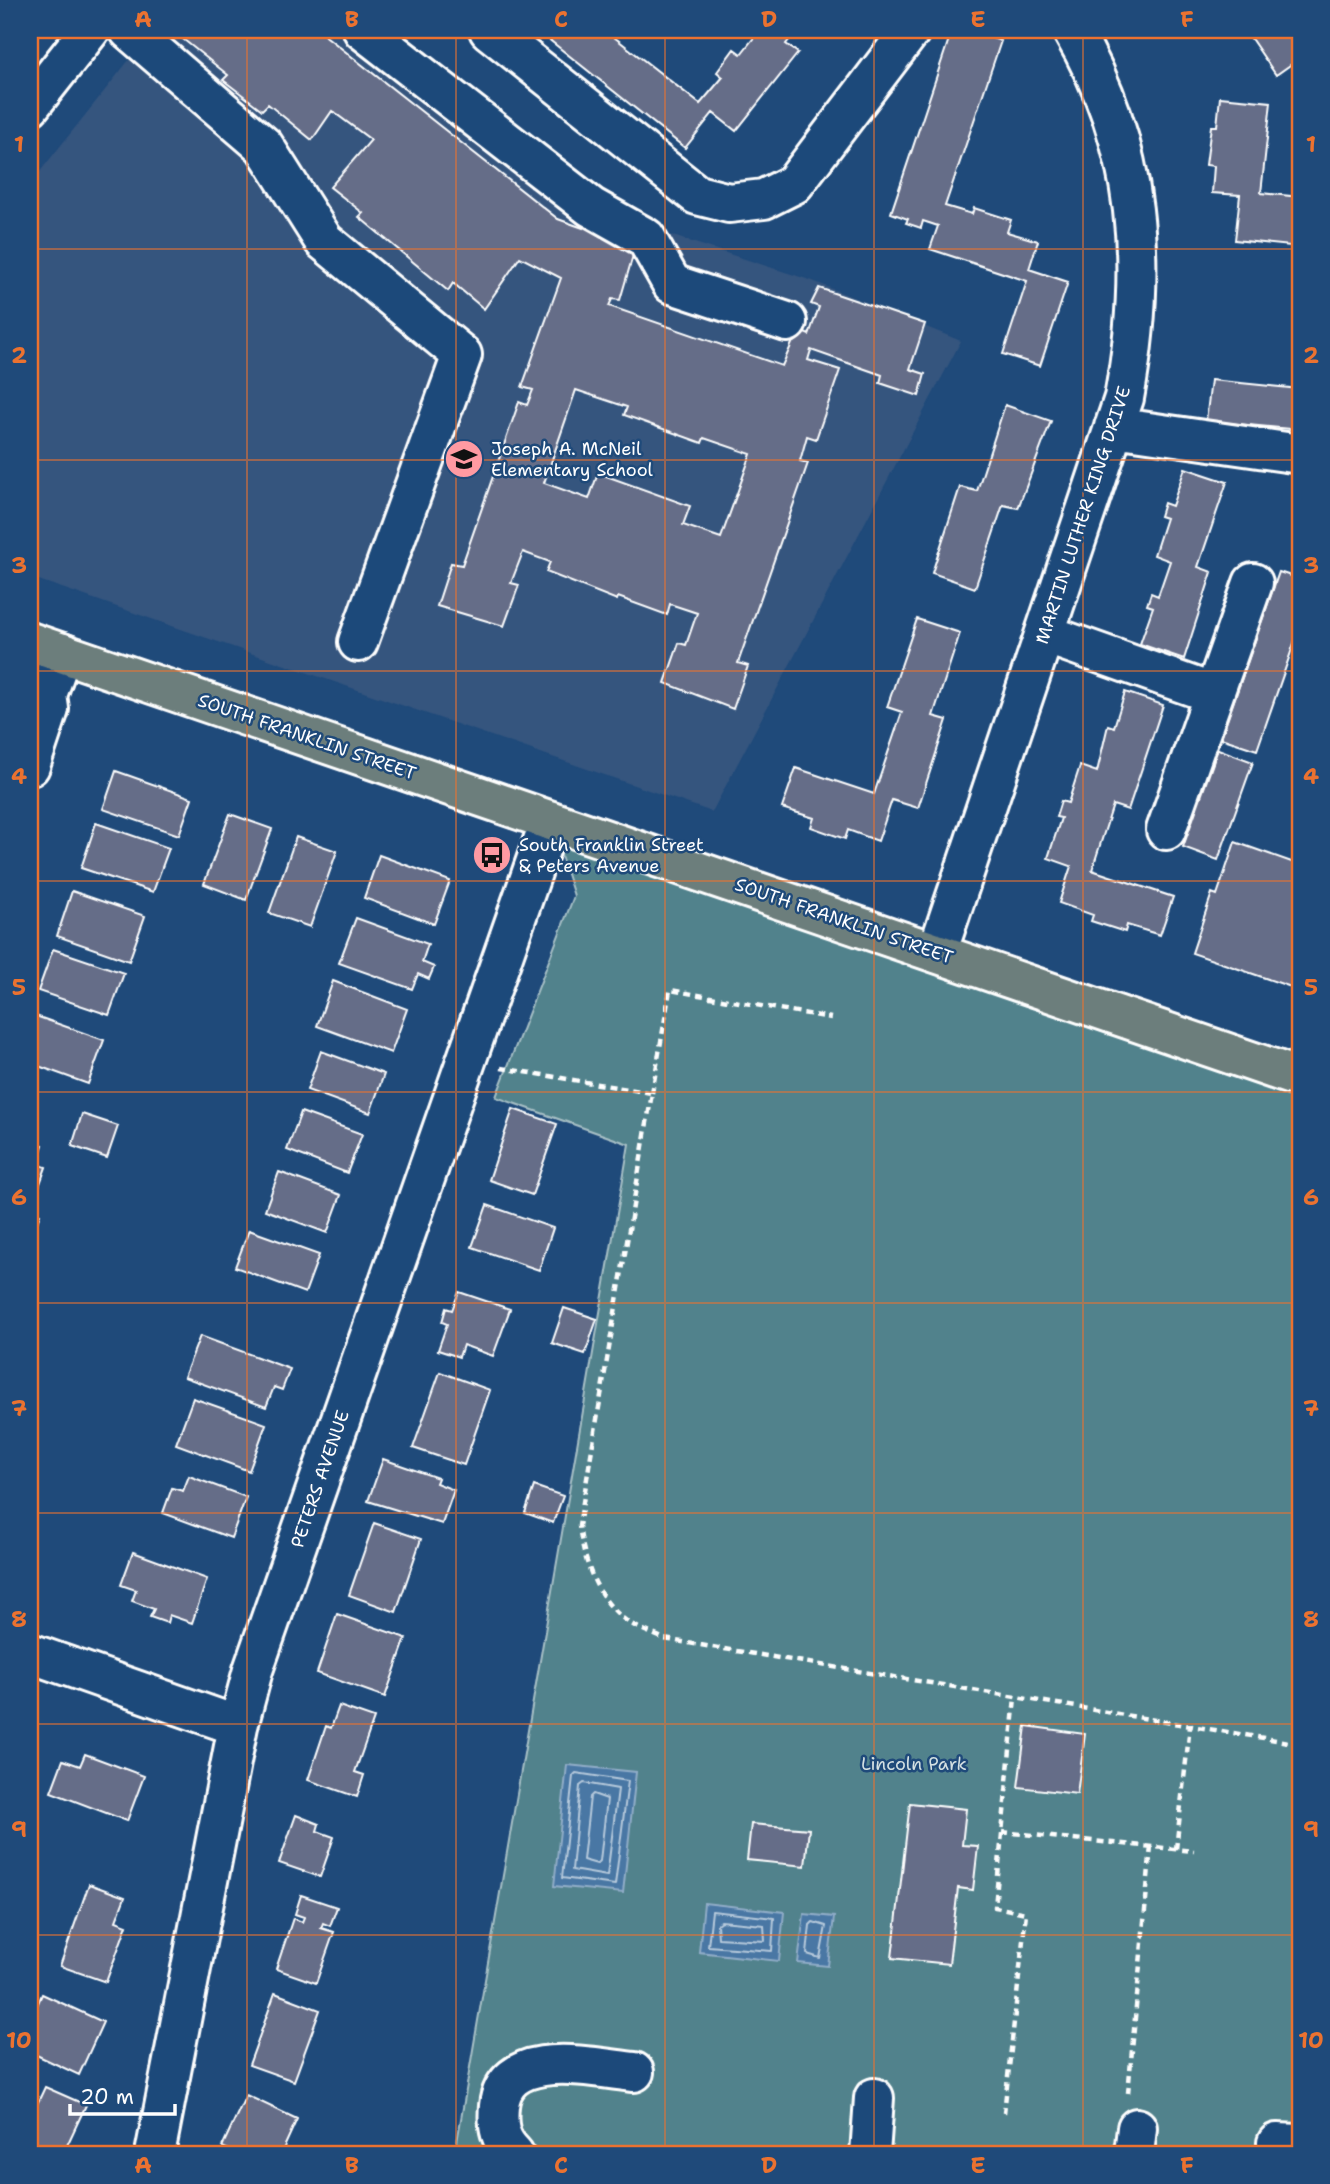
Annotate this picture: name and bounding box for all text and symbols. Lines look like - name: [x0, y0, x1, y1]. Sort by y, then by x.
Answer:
- text: A: [134, 4, 152, 34]
- text: B: [345, 4, 359, 34]
- text: C: [554, 4, 568, 34]
- text: D: [761, 4, 777, 34]
- text: E: [970, 4, 986, 34]
- text: F: [1180, 4, 1194, 34]
- text: 1: [14, 129, 24, 159]
- text: 1: [1306, 129, 1316, 159]
- text: 2: [11, 340, 27, 370]
- text: 2: [1303, 340, 1319, 370]
- street label: MARTIN LUTHER KING DRIVE: [1030, 383, 1136, 647]
- place label: Joseph A. McNeil Elementary School: [491, 437, 654, 482]
- school or university icon: Joseph A. McNeil Elementary School: [443, 438, 485, 480]
- text: 3: [11, 550, 27, 580]
- text: 3: [1303, 550, 1319, 580]
- street label: SOUTH FRANKLIN STREET: [195, 688, 419, 786]
- text: 4: [11, 761, 27, 791]
- text: 4: [1303, 761, 1319, 791]
- place label: South Franklin Street & Peters Avenue: [519, 833, 704, 878]
- bus stop icon: South Franklin Street & Peters Avenue: [471, 834, 513, 876]
- street label: SOUTH FRANKLIN STREET: [732, 872, 956, 970]
- text: 5: [12, 972, 26, 1002]
- text: 5: [1304, 972, 1318, 1002]
- text: 6: [11, 1182, 27, 1212]
- text: 6: [1303, 1182, 1319, 1212]
- text: 7: [11, 1393, 27, 1423]
- text: 7: [1303, 1393, 1319, 1423]
- street label: PETERS AVENUE: [285, 1407, 355, 1551]
- text: 8: [11, 1604, 27, 1634]
- text: 8: [1303, 1604, 1319, 1634]
- park label: Lincoln Park: [861, 1752, 967, 1776]
- text: 9: [11, 1814, 27, 1844]
- text: 9: [1303, 1814, 1319, 1844]
- text: 10: [6, 2025, 32, 2055]
- text: 10: [1298, 2025, 1324, 2055]
- scale bar: [70, 2072, 175, 2116]
- text: 20 m: [80, 2083, 134, 2111]
- text: A: [134, 2150, 152, 2180]
- text: B: [345, 2150, 359, 2180]
- text: C: [554, 2150, 568, 2180]
- text: D: [761, 2150, 777, 2180]
- text: E: [970, 2150, 986, 2180]
- text: F: [1180, 2150, 1194, 2180]

